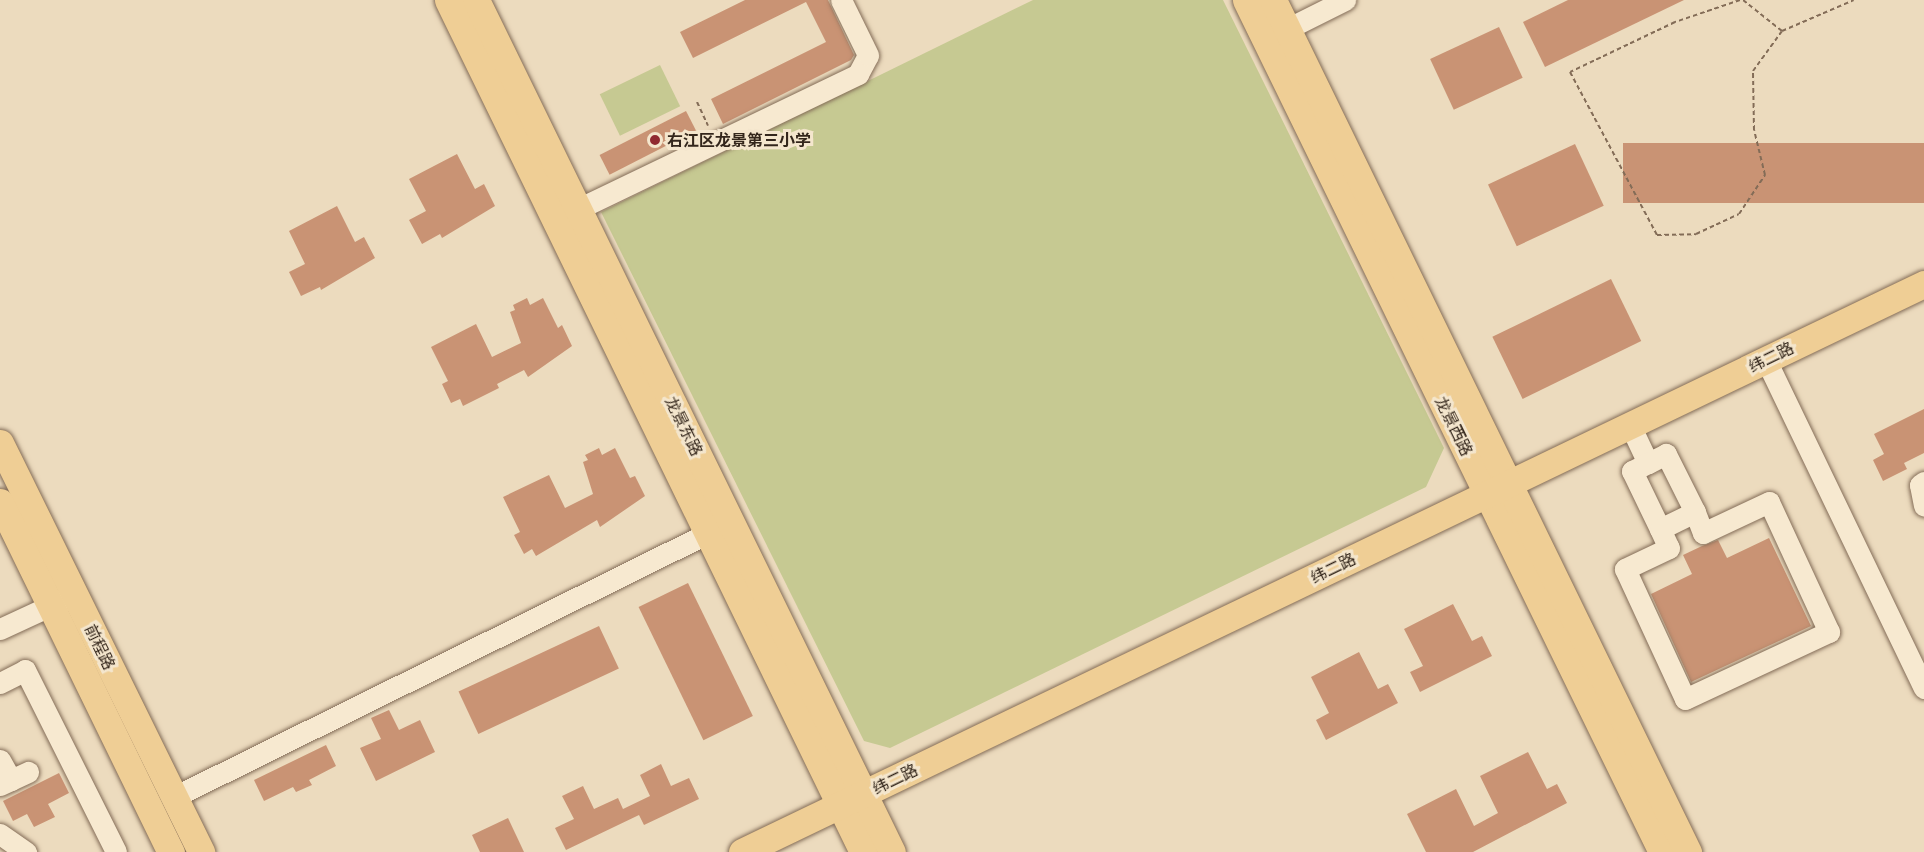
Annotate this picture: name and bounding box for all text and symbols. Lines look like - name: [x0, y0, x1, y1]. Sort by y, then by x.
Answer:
- place label: 右江区龙景第三小学: [667, 130, 811, 150]
- marker: 右江区龙景第三小学: [648, 133, 662, 147]
- street label: 纬二路: [1745, 338, 1797, 376]
- street label: 龙景东路: [661, 393, 707, 459]
- street label: 龙景西路: [1431, 393, 1477, 459]
- street label: 纬二路: [1307, 549, 1359, 587]
- street label: 前程路: [81, 621, 119, 673]
- street label: 纬二路: [869, 760, 921, 798]

